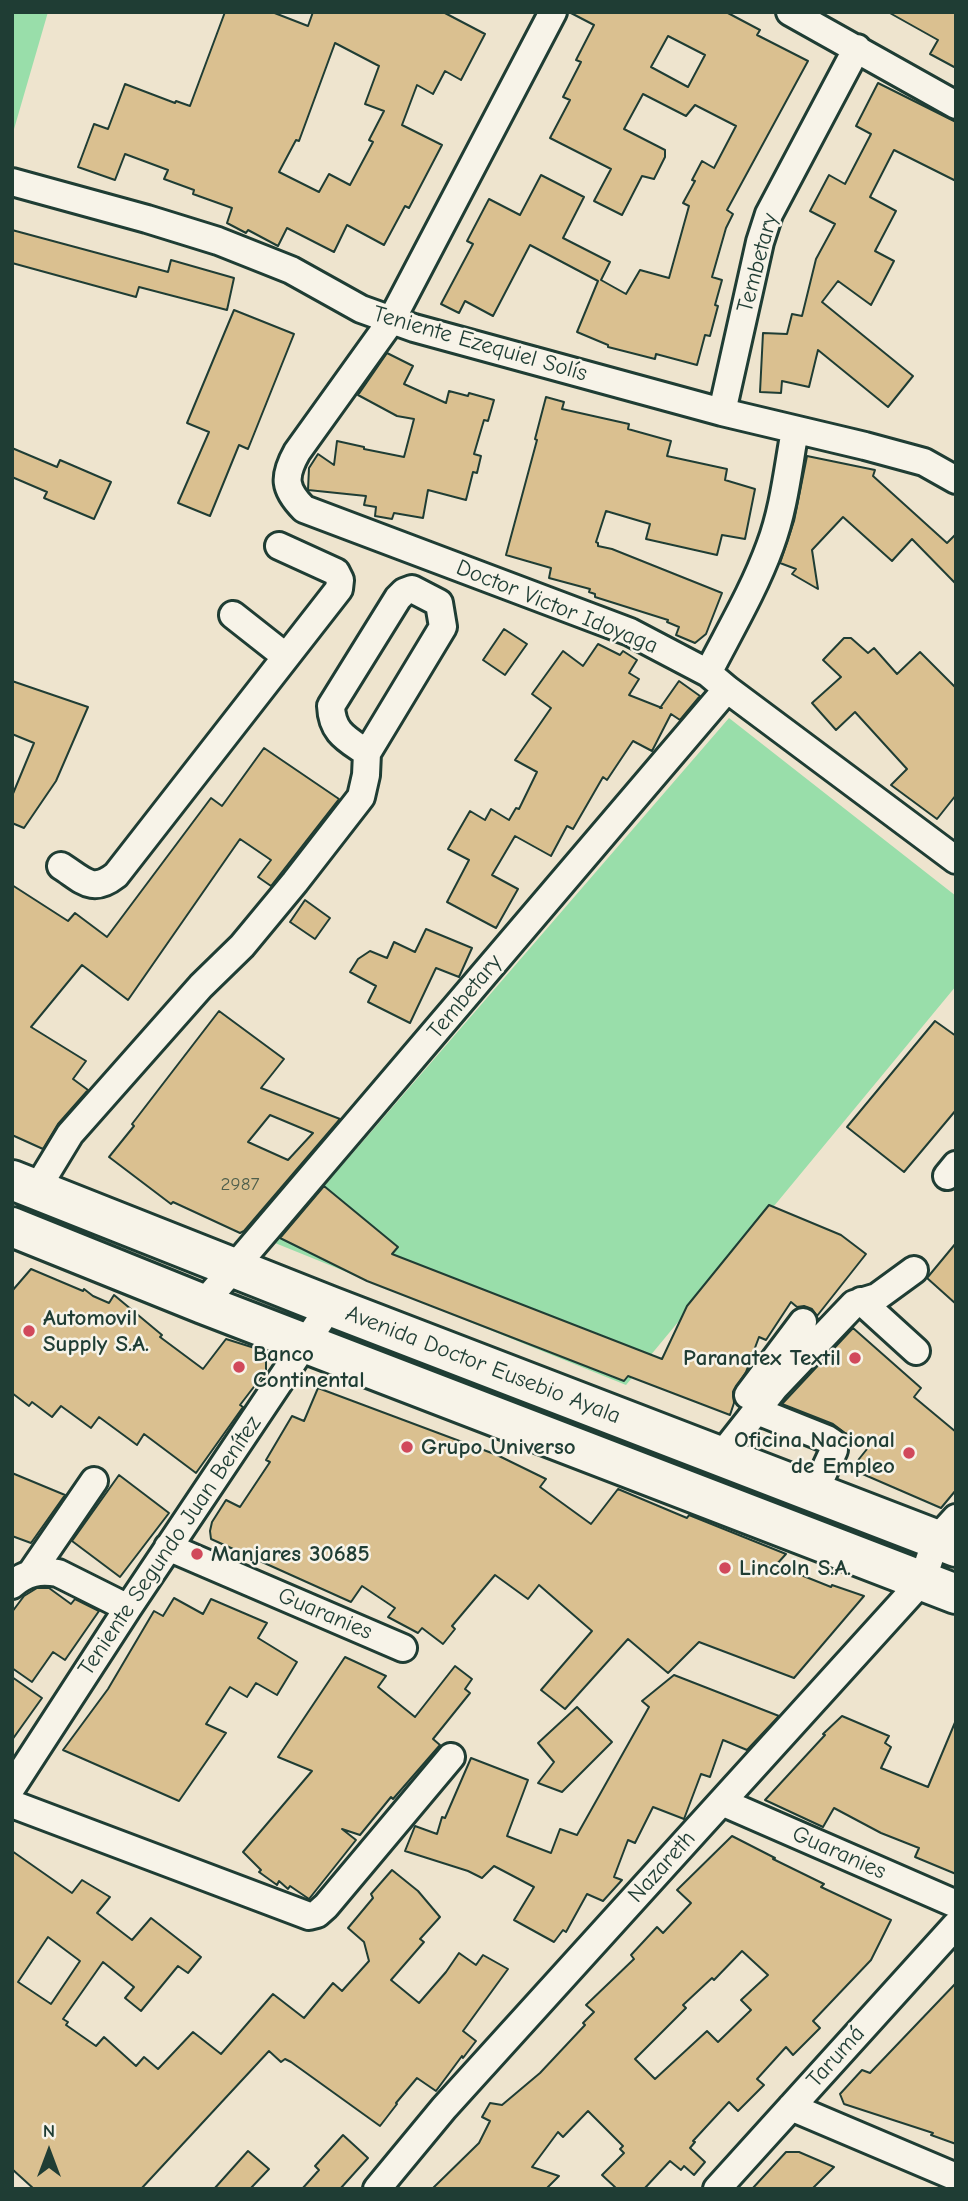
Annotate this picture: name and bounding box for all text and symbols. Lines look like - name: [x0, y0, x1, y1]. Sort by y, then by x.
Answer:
- street label: Tembetary: [732, 210, 784, 316]
- street label: Teniente Ezequiel Solís: [370, 300, 590, 388]
- street label: Doctor Victor Idoyaga: [452, 554, 662, 660]
- street label: Tembetary: [422, 949, 508, 1045]
- house number: 2987: [221, 1174, 259, 1196]
- street label: Avenida Doctor Eusebio Ayala: [342, 1300, 624, 1430]
- place label: Automovil Supply S.A.: [43, 1304, 149, 1358]
- marker: Automovil Supply S.A.: [21, 1323, 37, 1339]
- place label: Banco Continental: [253, 1340, 365, 1394]
- place label: Paranatex Textil: [683, 1344, 841, 1372]
- marker: Paranatex Textil: [847, 1350, 863, 1366]
- marker: Banco Continental: [231, 1359, 247, 1375]
- street label: Teniente Segundo Juan Benítez: [73, 1411, 267, 1681]
- place label: Oficina Nacional de Empleo: [734, 1426, 895, 1480]
- place label: Grupo Universo: [421, 1433, 576, 1461]
- marker: Grupo Universo: [399, 1439, 415, 1455]
- marker: Oficina Nacional de Empleo: [901, 1445, 917, 1461]
- place label: Manjares 30685: [211, 1540, 370, 1568]
- marker: Manjares 30685: [189, 1546, 205, 1562]
- place label: Lincoln S.A.: [739, 1554, 851, 1582]
- marker: Lincoln S.A.: [717, 1560, 733, 1576]
- street label: Guaranies: [274, 1582, 376, 1646]
- street label: Guaranies: [788, 1820, 890, 1886]
- street label: Nazareth: [622, 1825, 702, 1909]
- street label: Tarumá: [801, 2020, 871, 2094]
- north arrow: [14, 2117, 84, 2187]
- text: N: [43, 2120, 55, 2142]

